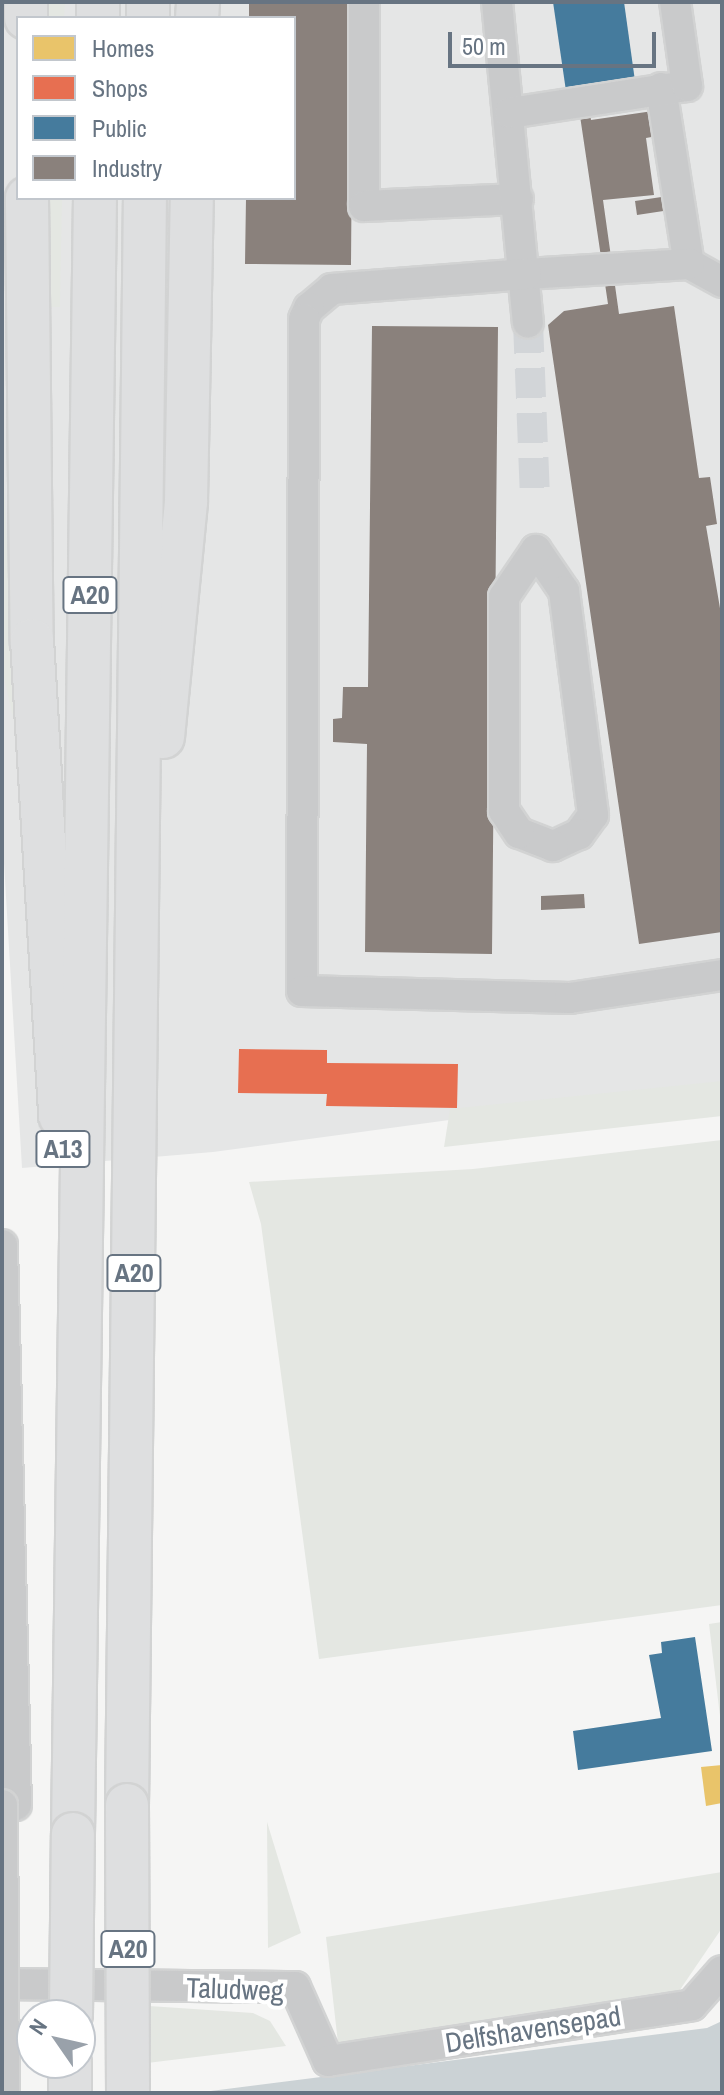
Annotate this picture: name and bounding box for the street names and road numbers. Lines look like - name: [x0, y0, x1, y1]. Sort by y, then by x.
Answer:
- road number: A20: [62, 573, 118, 617]
- road number: A13: [35, 1127, 91, 1171]
- road number: A20: [106, 1251, 162, 1295]
- road number: A20: [100, 1927, 156, 1971]
- street label: Taludweg: [186, 1971, 284, 2007]
- street label: Delfshavensepad: [443, 1999, 623, 2059]

